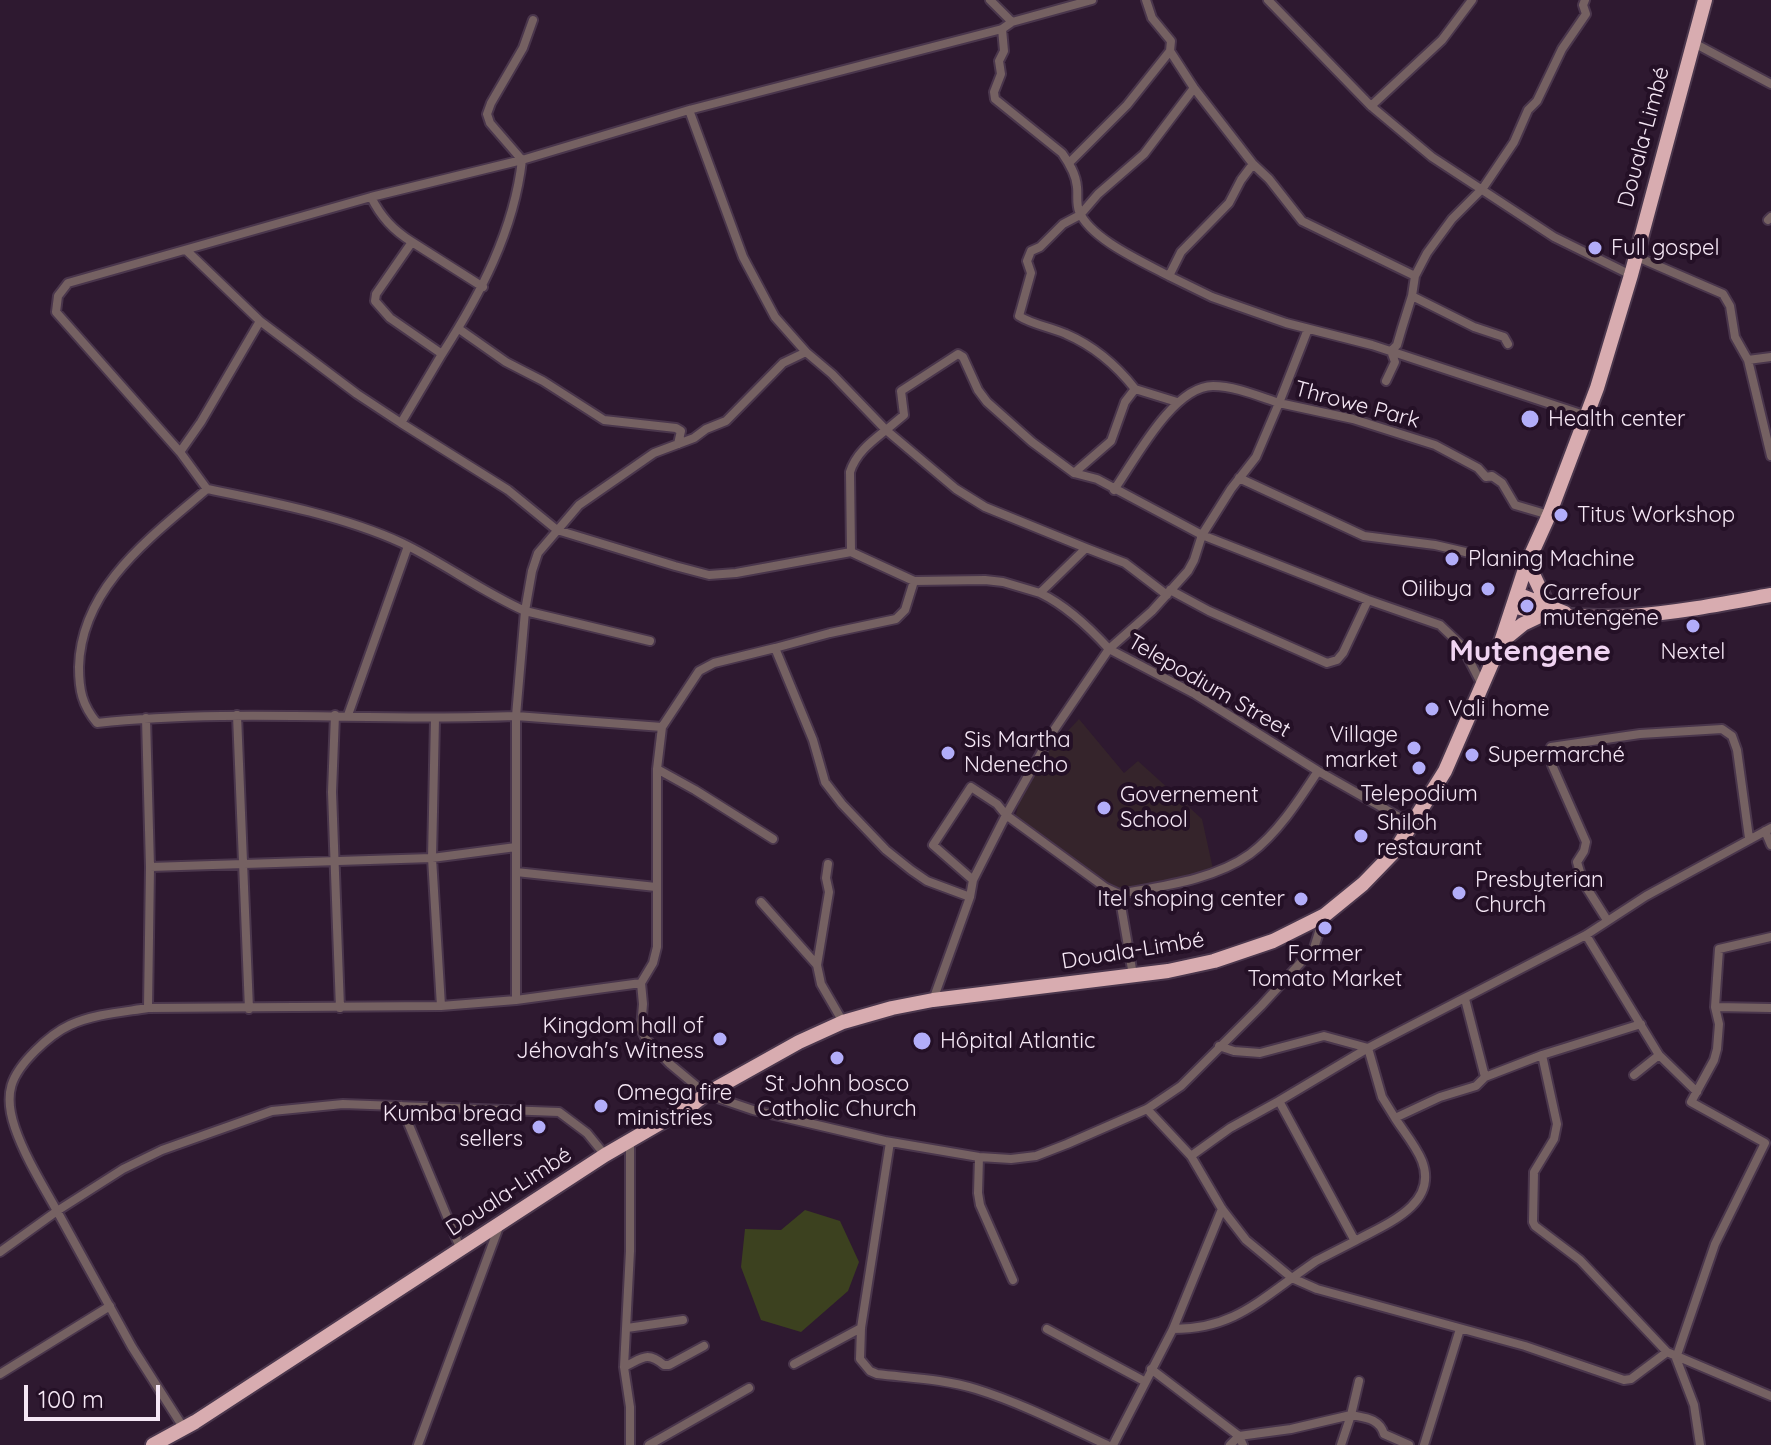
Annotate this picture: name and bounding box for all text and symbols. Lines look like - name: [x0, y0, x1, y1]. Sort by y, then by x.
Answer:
- street label: Douala-Limbé: [1613, 64, 1675, 210]
- place label: Full gospel: [1611, 235, 1719, 261]
- marker: Full gospel: [1586, 239, 1604, 257]
- street label: Throwe Park: [1291, 376, 1423, 434]
- place label: Health center: [1548, 406, 1685, 432]
- marker: Health center: [1519, 408, 1541, 430]
- place label: Titus Workshop: [1577, 502, 1735, 528]
- marker: Titus Workshop: [1552, 506, 1570, 524]
- place label: Planing Machine: [1468, 546, 1635, 572]
- marker: Planing Machine: [1443, 550, 1461, 568]
- place label: Oilibya: [1402, 576, 1472, 602]
- marker: Oilibya: [1479, 580, 1497, 598]
- place label: Carrefour mutengene: [1543, 580, 1659, 632]
- marker: Carrefour mutengene: [1518, 597, 1536, 615]
- marker: Nextel: [1684, 617, 1702, 635]
- street label: Telepodium Street: [1123, 629, 1295, 743]
- district label: Mutengene: [1449, 634, 1611, 670]
- place label: Nextel: [1661, 639, 1725, 665]
- place label: Vali home: [1448, 696, 1550, 722]
- marker: Vali home: [1423, 700, 1441, 718]
- place label: Village market: [1325, 722, 1398, 774]
- place label: Sis Martha Ndenecho: [964, 727, 1071, 778]
- marker: Village market: [1405, 739, 1423, 757]
- place label: Supermarché: [1488, 742, 1625, 768]
- marker: Sis Martha Ndenecho: [939, 744, 957, 762]
- marker: Supermarché: [1463, 746, 1481, 764]
- marker: Telepodium: [1410, 759, 1428, 777]
- place label: Telepodium: [1360, 781, 1478, 807]
- place label: Governement School: [1120, 782, 1259, 834]
- marker: Governement School: [1095, 799, 1113, 817]
- place label: Shiloh restaurant: [1377, 810, 1483, 862]
- marker: Shiloh restaurant: [1352, 827, 1370, 845]
- place label: Presbyterian Church: [1475, 867, 1604, 918]
- marker: Presbyterian Church: [1450, 884, 1468, 902]
- place label: Itel shoping center: [1097, 886, 1285, 912]
- marker: Itel shoping center: [1292, 890, 1310, 908]
- marker: Former Tomato Market: [1316, 919, 1334, 937]
- street label: Douala-Limbé: [1060, 927, 1206, 975]
- place label: Former Tomato Market: [1247, 941, 1403, 992]
- place label: Kingdom hall of Jéhovah's Witness: [516, 1013, 704, 1064]
- place label: Hôpital Atlantic: [940, 1028, 1095, 1054]
- marker: Kingdom hall of Jéhovah's Witness: [711, 1030, 729, 1048]
- marker: Hôpital Atlantic: [911, 1030, 933, 1052]
- marker: St John bosco Catholic Church: [828, 1049, 846, 1067]
- place label: St John bosco Catholic Church: [757, 1071, 917, 1122]
- place label: Omega fire ministries: [617, 1080, 732, 1132]
- marker: Omega fire ministries: [592, 1097, 610, 1115]
- place label: Kumba bread sellers: [383, 1101, 523, 1152]
- marker: Kumba bread sellers: [530, 1118, 548, 1136]
- street label: Douala-Limbé: [441, 1142, 577, 1242]
- scale bar: [28, 1369, 164, 1419]
- text: 100 m: [38, 1384, 104, 1414]

